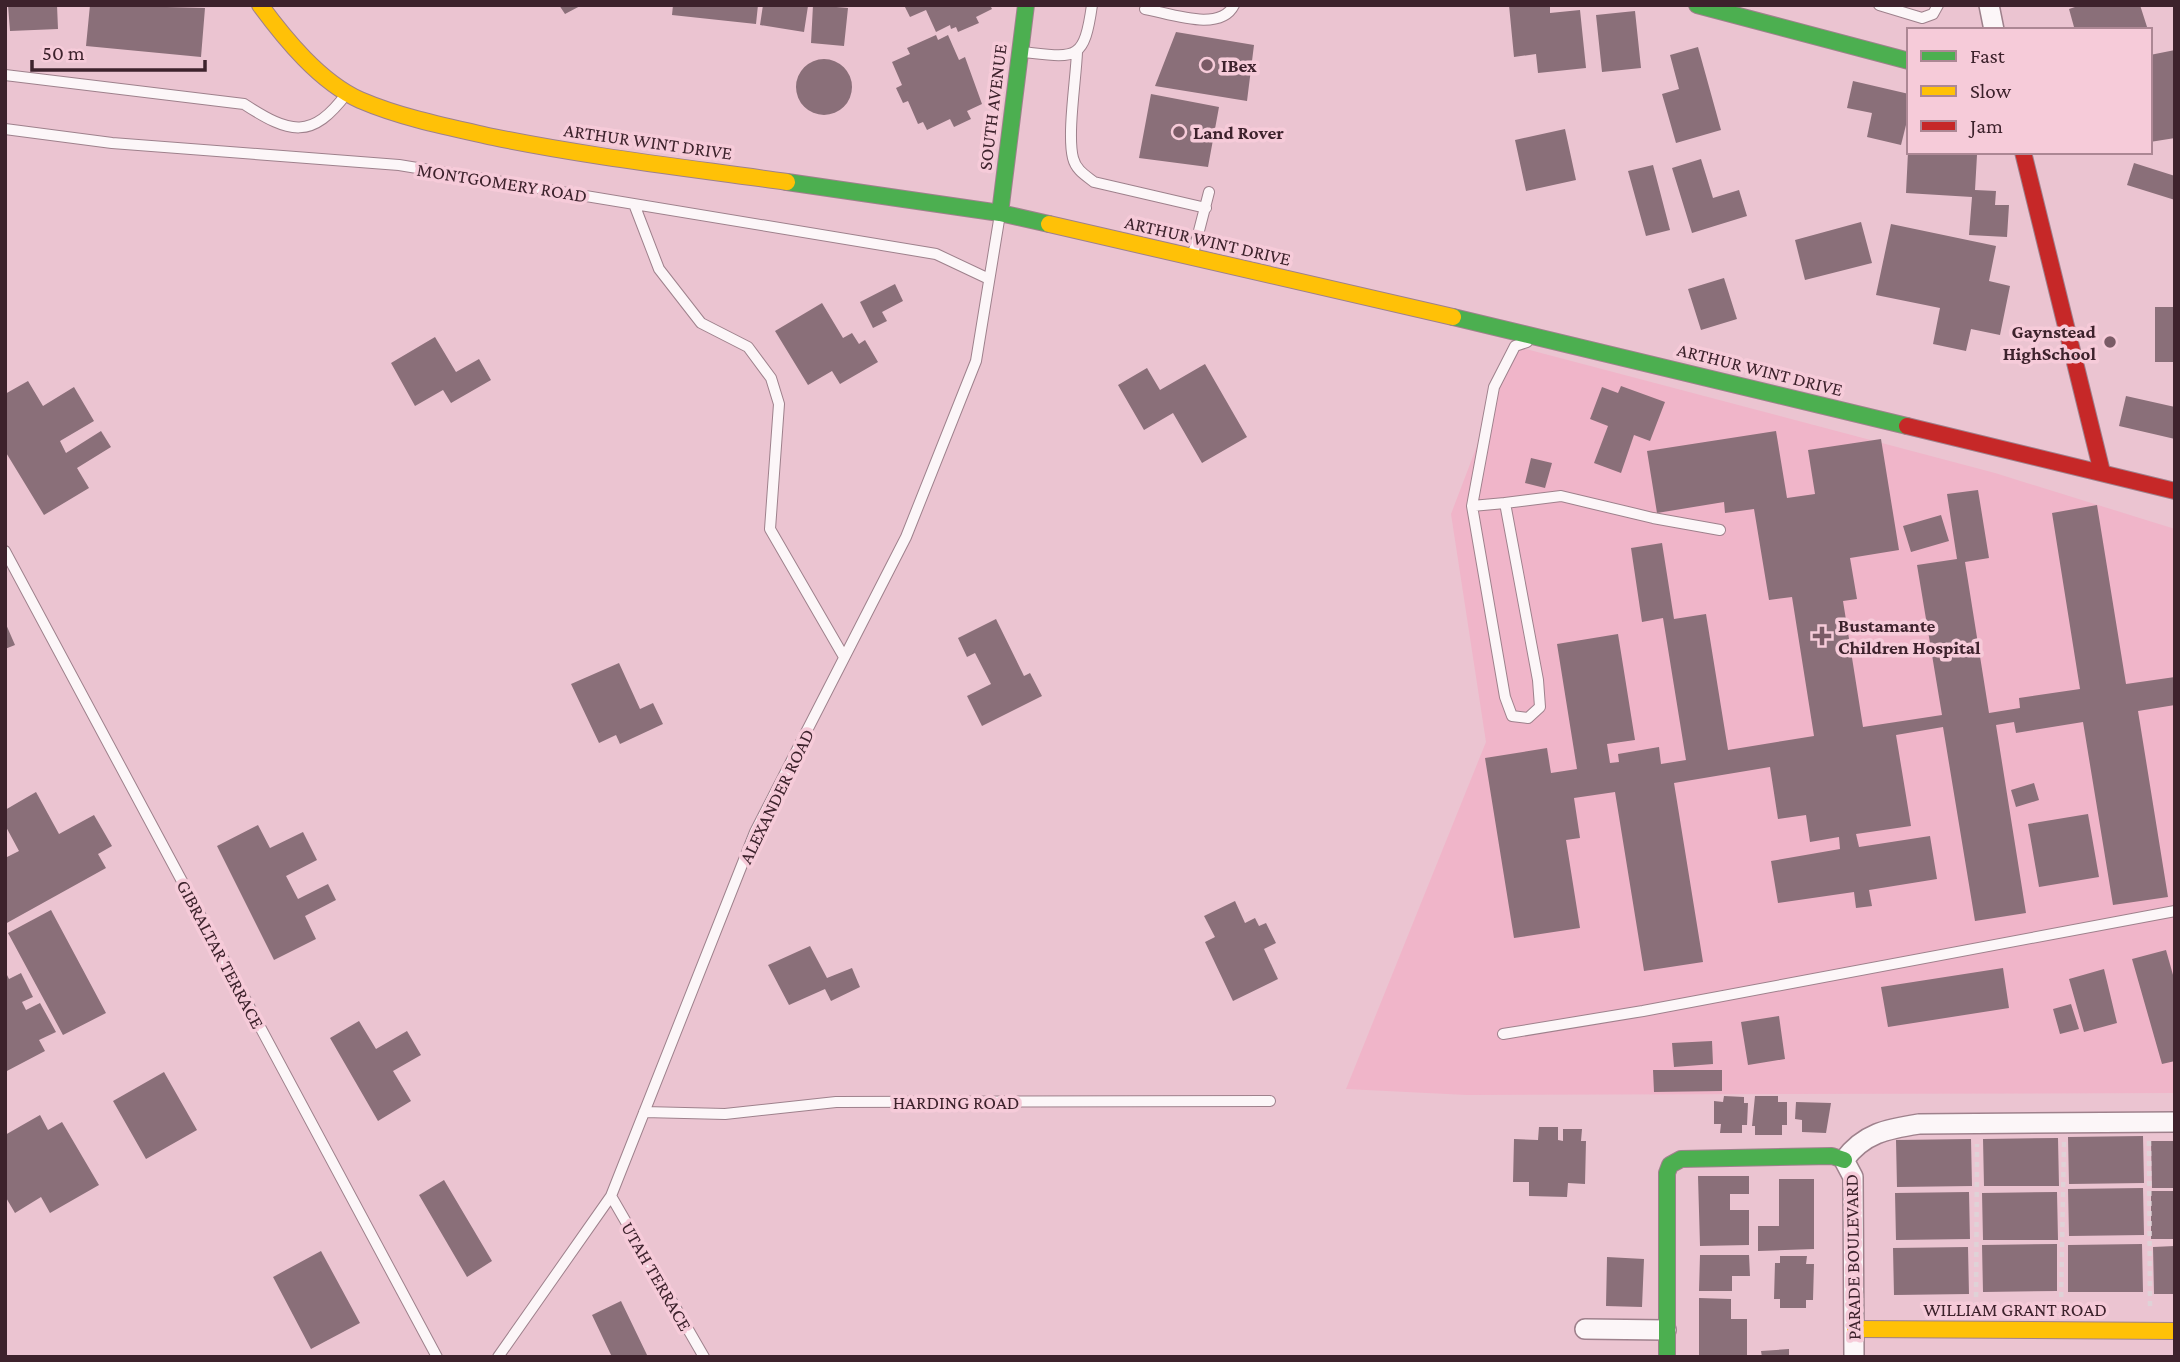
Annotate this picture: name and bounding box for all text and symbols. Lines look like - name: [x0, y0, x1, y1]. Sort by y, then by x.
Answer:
- scale bar: [32, 28, 205, 72]
- legend: [1907, 28, 2152, 154]
- text: 50 m: [42, 41, 85, 65]
- street label: SOUTH AVENUE: [974, 43, 1011, 171]
- text: Fast: [1970, 44, 2006, 68]
- place label: IBex: [1221, 55, 1257, 76]
- marker: IBex: [1199, 57, 1215, 73]
- text: Slow: [1970, 79, 2012, 103]
- text: Jam: [1968, 114, 2003, 138]
- street label: ARTHUR WINT DRIVE: [562, 119, 733, 164]
- place label: Land Rover: [1193, 122, 1284, 143]
- marker: Land Rover: [1171, 124, 1187, 140]
- street label: MONTGOMERY ROAD: [415, 159, 589, 206]
- street label: ARTHUR WINT DRIVE: [1123, 211, 1293, 270]
- place label: Gaynstead HighSchool: [2003, 321, 2097, 364]
- marker: Gaynstead HighSchool: [2102, 334, 2118, 350]
- street label: ARTHUR WINT DRIVE: [1675, 339, 1845, 400]
- place label: Bustamante Children Hospital: [1838, 615, 1981, 658]
- marker: Bustamante Children Hospital: [1812, 626, 1832, 646]
- street label: ALEXANDER ROAD: [735, 725, 818, 867]
- street label: GIBRALTAR TERRACE: [173, 876, 269, 1032]
- street label: HARDING ROAD: [893, 1092, 1019, 1113]
- street label: PARADE BOULEVARD: [1841, 1174, 1864, 1340]
- street label: UTAH TERRACE: [617, 1218, 696, 1334]
- street label: WILLIAM GRANT ROAD: [1923, 1299, 2107, 1320]

